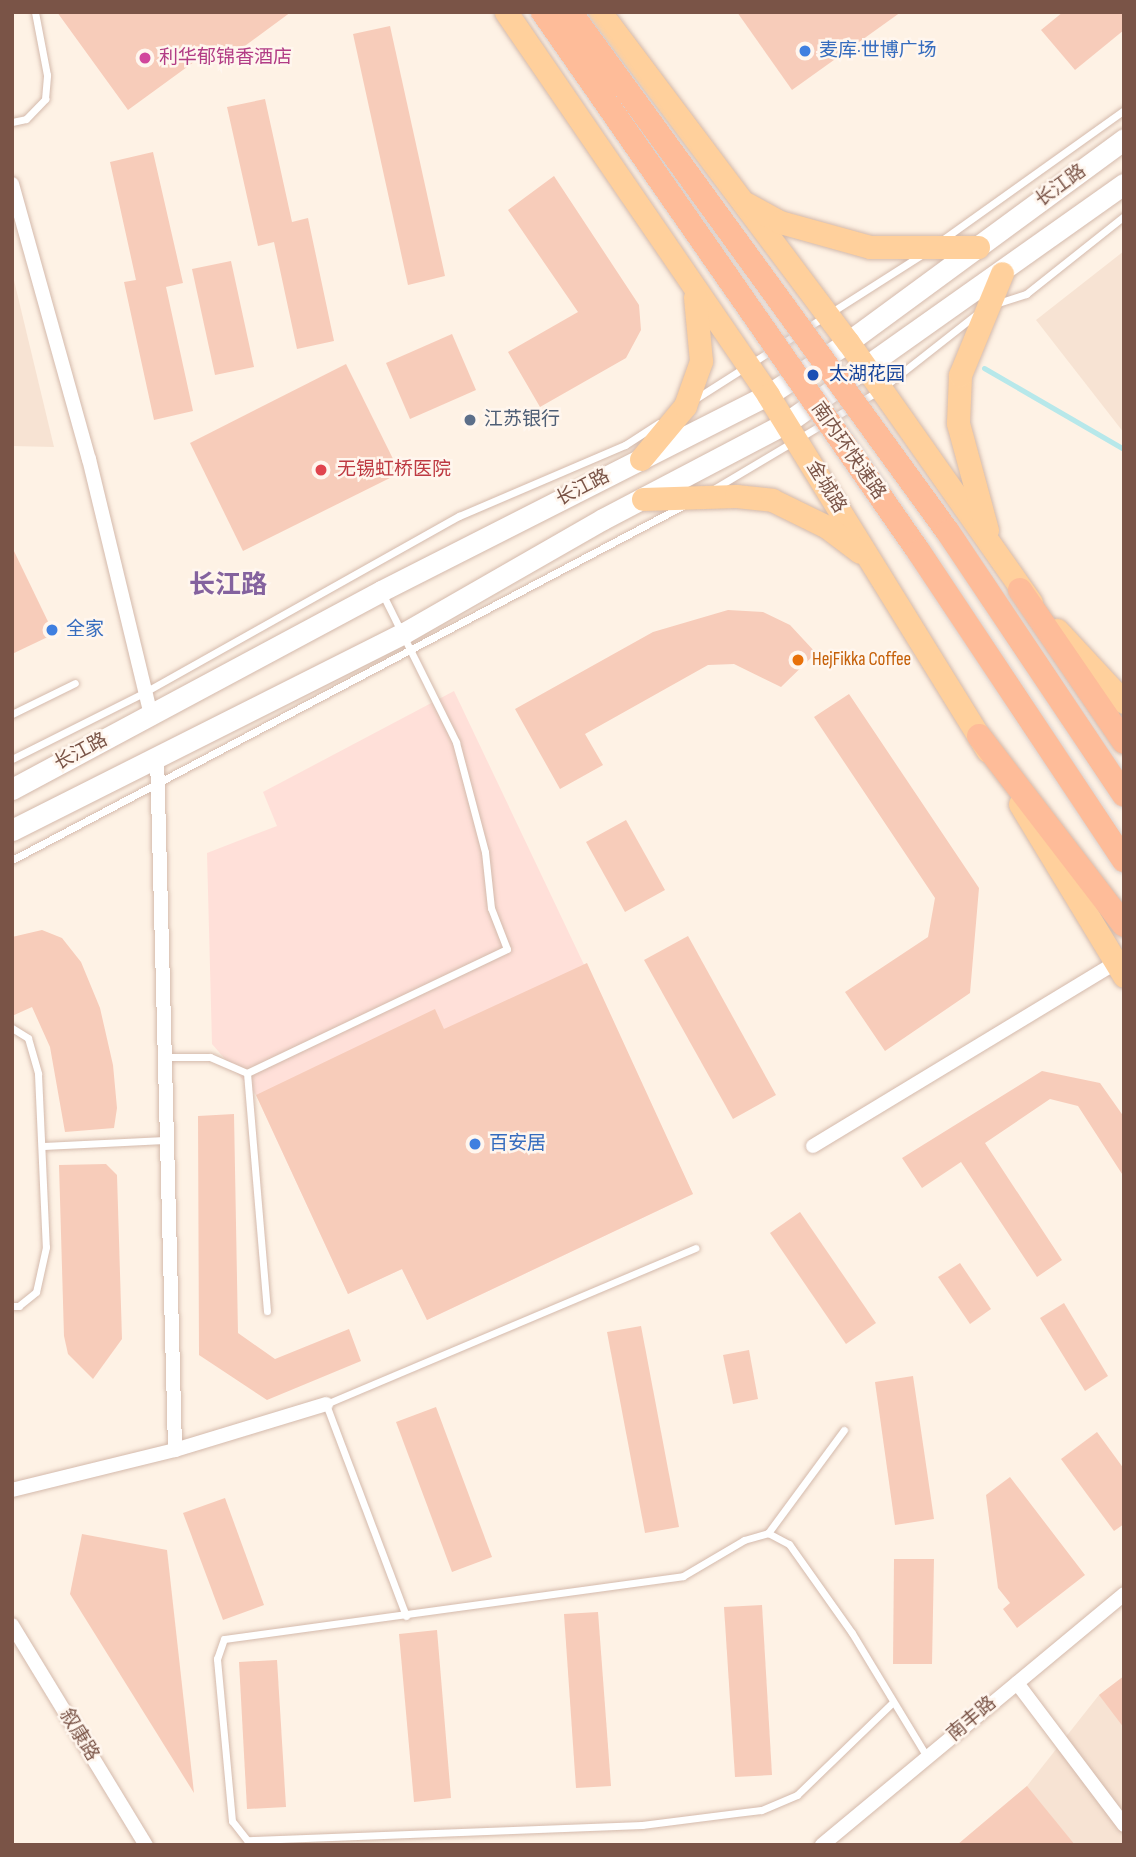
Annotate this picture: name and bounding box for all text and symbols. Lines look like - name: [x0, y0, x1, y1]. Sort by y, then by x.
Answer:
- place label: 麦库·世博广场: [819, 40, 937, 62]
- marker: 麦库·世博广场: [797, 43, 813, 59]
- place label: 利华郁锦香酒店: [159, 47, 292, 69]
- marker: 利华郁锦香酒店: [137, 50, 153, 66]
- street label: 长江路: [1031, 160, 1091, 212]
- place label: 太湖花园: [829, 364, 905, 386]
- marker: 太湖花园: [803, 365, 823, 385]
- street label: 南内环快速路: [806, 398, 890, 504]
- place label: 江苏银行: [484, 409, 560, 431]
- marker: 江苏银行: [462, 412, 478, 428]
- street label: 金城路: [801, 457, 851, 517]
- place label: 无锡虹桥医院: [337, 459, 451, 481]
- marker: 无锡虹桥医院: [311, 460, 331, 480]
- street label: 长江路: [552, 465, 614, 511]
- district label: 长江路: [189, 570, 267, 602]
- place label: 全家: [66, 619, 104, 641]
- marker: 全家: [44, 622, 60, 638]
- place label: HejFikka Coffee: [812, 649, 911, 671]
- marker: HejFikka Coffee: [790, 652, 806, 668]
- street label: 长江路: [50, 729, 112, 775]
- place label: 百安居: [489, 1133, 546, 1155]
- marker: 百安居: [467, 1136, 483, 1152]
- street label: 南丰路: [943, 1692, 1001, 1746]
- street label: 叙康路: [55, 1705, 103, 1765]

